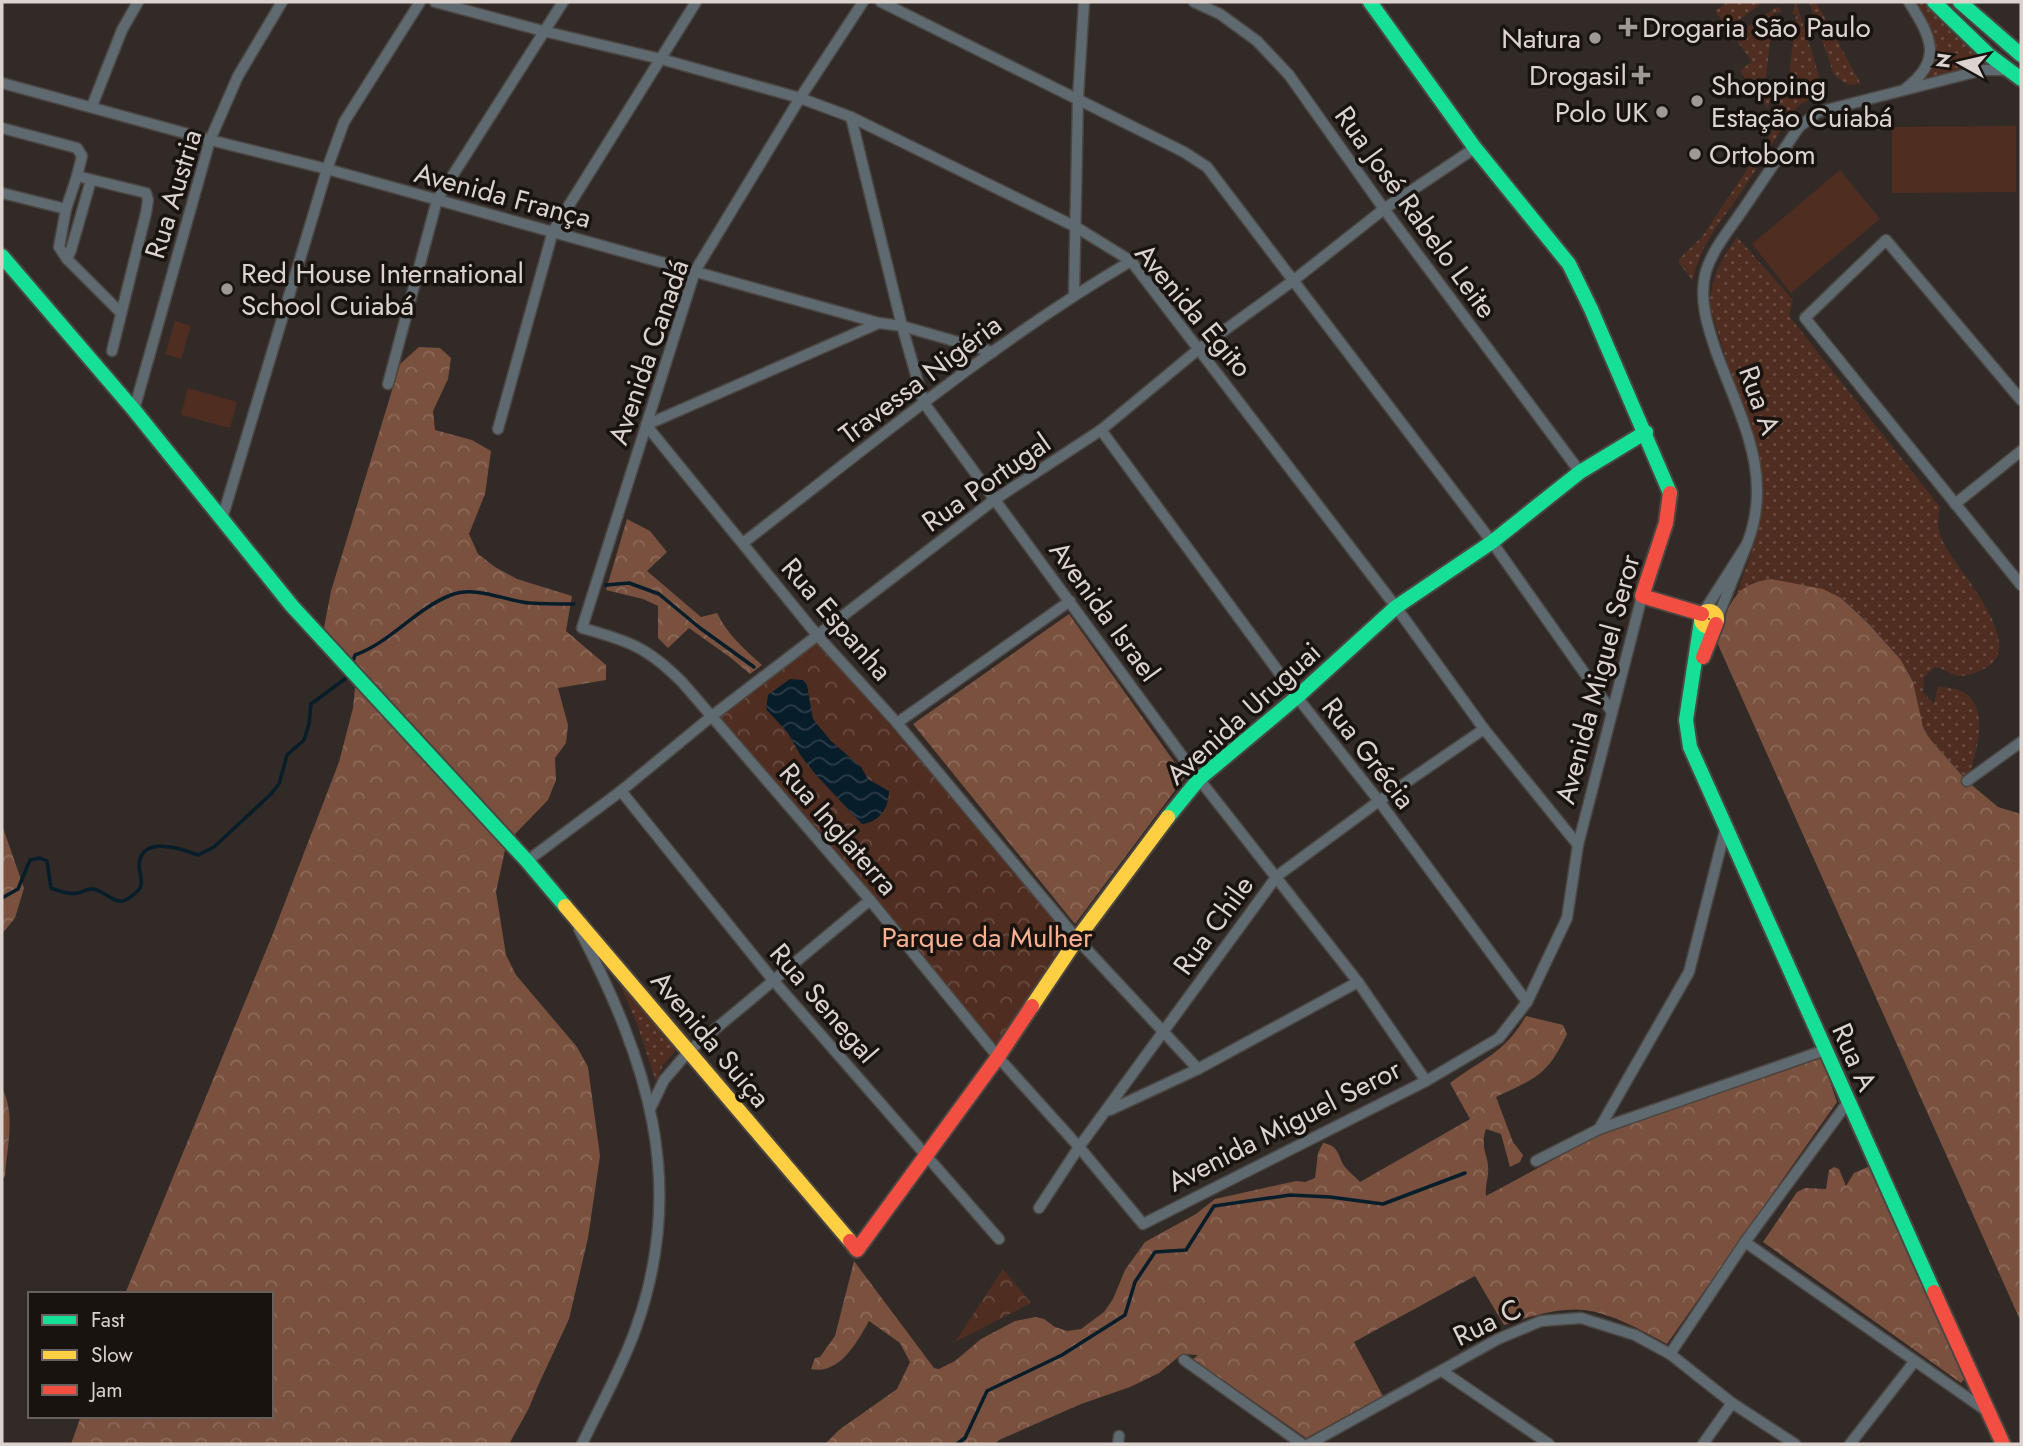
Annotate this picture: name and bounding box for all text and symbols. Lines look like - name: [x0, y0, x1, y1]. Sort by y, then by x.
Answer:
- place label: Drogaria São Paulo: [1642, 7, 1871, 48]
- place label: Natura: [1501, 18, 1581, 59]
- marker: Drogaria São Paulo: [1620, 19, 1636, 35]
- north arrow: [1925, 28, 1995, 98]
- marker: Natura: [1587, 30, 1603, 46]
- text: N: [1929, 51, 1958, 70]
- place label: Drogasil: [1529, 55, 1627, 96]
- place label: Shopping Estação Cuiabá: [1711, 65, 1893, 138]
- marker: Drogasil: [1633, 67, 1649, 83]
- place label: Polo UK: [1555, 92, 1648, 133]
- marker: Shopping Estação Cuiabá: [1689, 93, 1705, 109]
- street label: Rua José Rabelo Leite: [1325, 98, 1507, 327]
- marker: Polo UK: [1654, 104, 1670, 120]
- street label: Rua Austria: [134, 124, 213, 264]
- place label: Ortobom: [1709, 134, 1816, 175]
- marker: Ortobom: [1687, 146, 1703, 162]
- street label: Avenida França: [410, 152, 596, 239]
- street label: Avenida Egito: [1125, 234, 1262, 386]
- place label: Red House International School Cuiabá: [241, 253, 524, 326]
- street label: Avenida Canadá: [598, 254, 699, 450]
- marker: Red House International School Cuiabá: [219, 281, 235, 297]
- street label: Travessa Nigéria: [830, 305, 1010, 454]
- street label: Rua A: [1728, 360, 1791, 441]
- street label: Rua Portugal: [914, 423, 1059, 542]
- street label: Avenida Israel: [1039, 532, 1170, 690]
- street label: Rua Espanha: [772, 549, 902, 690]
- street label: Avenida Miguel Seror: [1544, 549, 1651, 809]
- street label: Avenida Uruguai: [1157, 632, 1330, 794]
- street label: Rua Grécia: [1312, 689, 1425, 818]
- street label: Rua Inglaterra: [770, 754, 908, 904]
- street label: Rua Chile: [1163, 867, 1264, 984]
- park label: Parque da Mulher: [881, 917, 1093, 958]
- street label: Rua Senegal: [760, 934, 887, 1072]
- street label: Avenida Suiça: [641, 962, 780, 1117]
- street label: Rua A: [1821, 1017, 1888, 1098]
- street label: Avenida Miguel Seror: [1160, 1049, 1408, 1202]
- street label: Rua C: [1446, 1288, 1528, 1357]
- legend: [28, 1292, 273, 1418]
- text: Fast: [91, 1305, 124, 1335]
- text: Slow: [91, 1340, 133, 1370]
- text: Jam: [88, 1375, 123, 1405]

